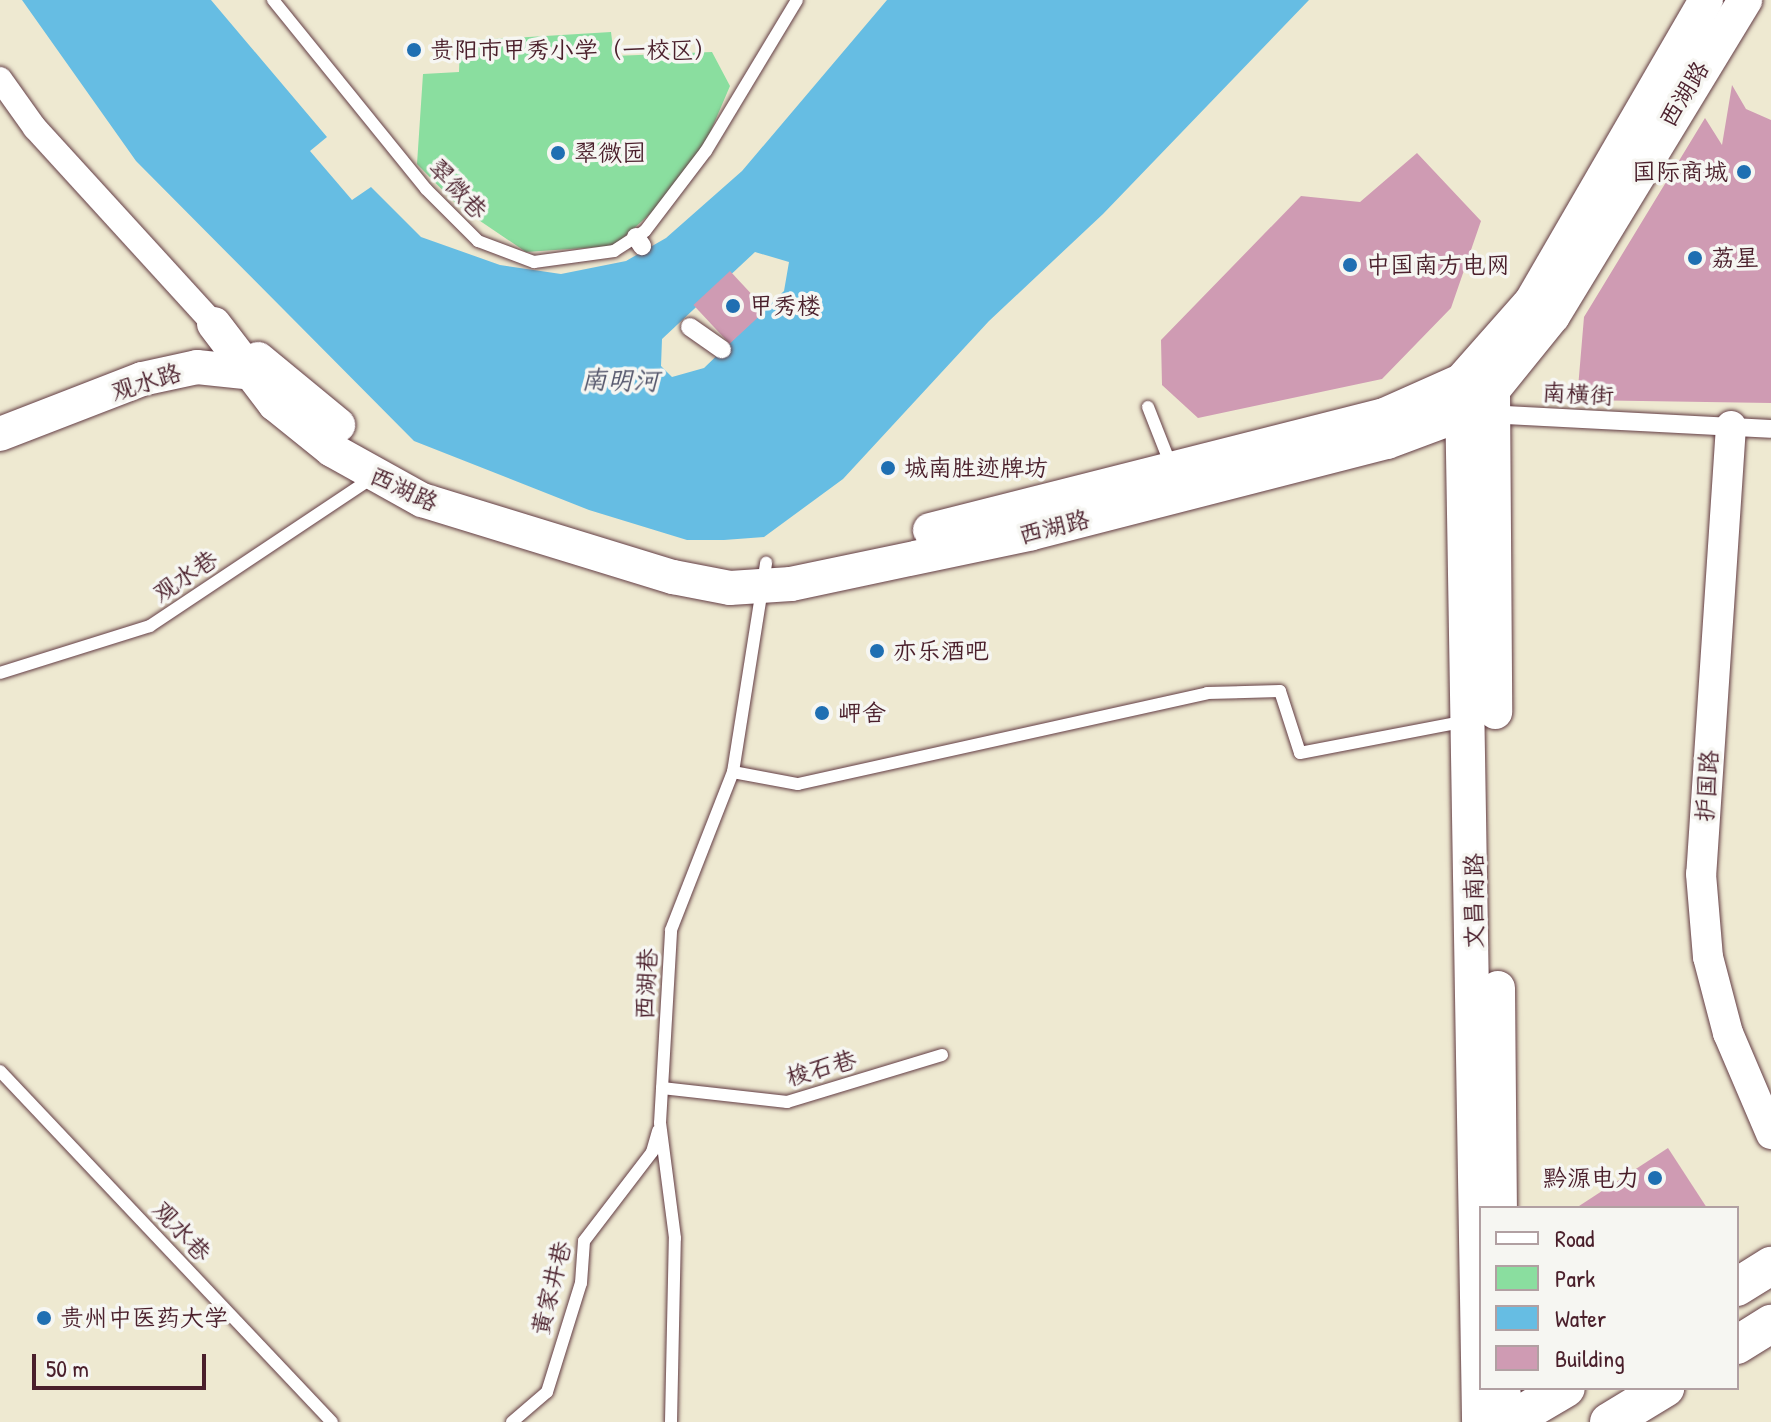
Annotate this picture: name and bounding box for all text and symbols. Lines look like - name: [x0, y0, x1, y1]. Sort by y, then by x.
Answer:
- place label: 贵阳市甲秀小学（一校区）: [430, 36, 718, 64]
- marker: 贵阳市甲秀小学（一校区）: [405, 41, 423, 59]
- street label: 西湖路: [1653, 56, 1715, 132]
- place label: 翠微园: [574, 139, 646, 167]
- marker: 翠微园: [549, 144, 567, 162]
- street label: 翠微巷: [423, 153, 493, 225]
- place label: 国际商城: [1632, 158, 1728, 186]
- marker: 国际商城: [1735, 163, 1753, 181]
- place label: 荔星: [1711, 244, 1759, 272]
- marker: 荔星: [1686, 249, 1704, 267]
- place label: 中国南方电网: [1366, 251, 1510, 279]
- marker: 中国南方电网: [1341, 256, 1359, 274]
- place label: 甲秀楼: [749, 292, 821, 320]
- marker: 甲秀楼: [724, 297, 742, 315]
- street label: 观水路: [107, 358, 185, 406]
- water label: 南明河: [581, 364, 659, 396]
- street label: 南横街: [1541, 378, 1615, 410]
- place label: 城南胜迹牌坊: [904, 454, 1048, 482]
- marker: 城南胜迹牌坊: [879, 459, 897, 477]
- street label: 西湖路: [365, 461, 443, 517]
- street label: 西湖路: [1016, 504, 1092, 550]
- street label: 观水巷: [147, 544, 223, 608]
- place label: 亦乐酒吧: [893, 637, 989, 665]
- marker: 亦乐酒吧: [868, 642, 886, 660]
- place label: 岬舍: [838, 699, 886, 727]
- marker: 岬舍: [813, 704, 831, 722]
- street label: 护国路: [1690, 749, 1724, 823]
- street label: 文昌南路: [1460, 853, 1488, 949]
- street label: 西湖巷: [630, 947, 662, 1021]
- street label: 梭石巷: [782, 1044, 860, 1092]
- place label: 黔源电力: [1543, 1164, 1639, 1192]
- marker: 黔源电力: [1646, 1169, 1664, 1187]
- street label: 观水巷: [147, 1195, 217, 1267]
- legend: [1479, 1206, 1739, 1390]
- text: Road: [1555, 1222, 1594, 1254]
- street label: 黄家井巷: [525, 1238, 577, 1338]
- text: Park: [1555, 1262, 1595, 1294]
- text: Water: [1555, 1302, 1606, 1334]
- place label: 贵州中医药大学: [60, 1304, 228, 1332]
- marker: 贵州中医药大学: [35, 1309, 53, 1327]
- scale bar: [36, 1338, 210, 1388]
- text: Building: [1555, 1342, 1625, 1374]
- text: 50 m: [46, 1352, 89, 1384]

